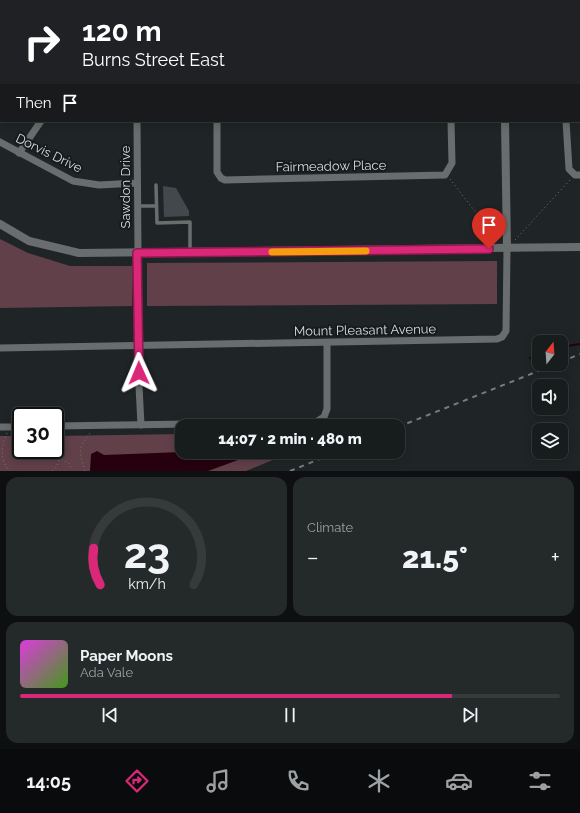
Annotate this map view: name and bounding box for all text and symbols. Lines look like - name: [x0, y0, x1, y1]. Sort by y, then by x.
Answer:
- text: 120 m: [82, 15, 162, 48]
- icon: right: [16, 16, 68, 68]
- text: Burns Street East: [82, 49, 225, 70]
- icon: arrive: [59, 92, 81, 114]
- text: Then: [16, 94, 51, 112]
- street label: Dorvis Drive: [13, 130, 85, 176]
- street label: Sawdon Drive: [118, 145, 133, 228]
- street label: Fairmeadow Place: [276, 158, 387, 174]
- pin: [472, 208, 506, 249]
- icon: arrive: [478, 214, 500, 236]
- street label: Mount Pleasant Avenue: [294, 321, 436, 339]
- north arrow: [532, 335, 568, 371]
- map controls: [532, 335, 568, 459]
- position arrow: [118, 352, 160, 394]
- button: sound: [532, 379, 568, 415]
- speed limit sign: 30: [12, 407, 64, 459]
- button: layers: [532, 423, 568, 459]
- text: 14:07 · 2 min · 480 m: [218, 430, 362, 448]
- text: Climate: [307, 520, 353, 535]
- text: 23: [123, 528, 170, 577]
- text: 21.5°: [402, 540, 468, 575]
- text: −: [307, 544, 319, 570]
- text: +: [551, 544, 560, 570]
- text: km/h: [128, 575, 165, 591]
- text: Paper Moons: [80, 647, 173, 665]
- text: Ada Vale: [80, 665, 133, 680]
- icon: previous: [99, 704, 121, 726]
- icon: pause: [279, 704, 301, 726]
- icon: next: [459, 704, 481, 726]
- icon: directions: [123, 767, 151, 795]
- icon: music: [204, 767, 232, 795]
- icon: phone: [284, 767, 312, 795]
- icon: climate: [365, 767, 393, 795]
- icon: car: [445, 767, 473, 795]
- icon: filters: [526, 767, 554, 795]
- text: 14:05: [26, 771, 71, 792]

